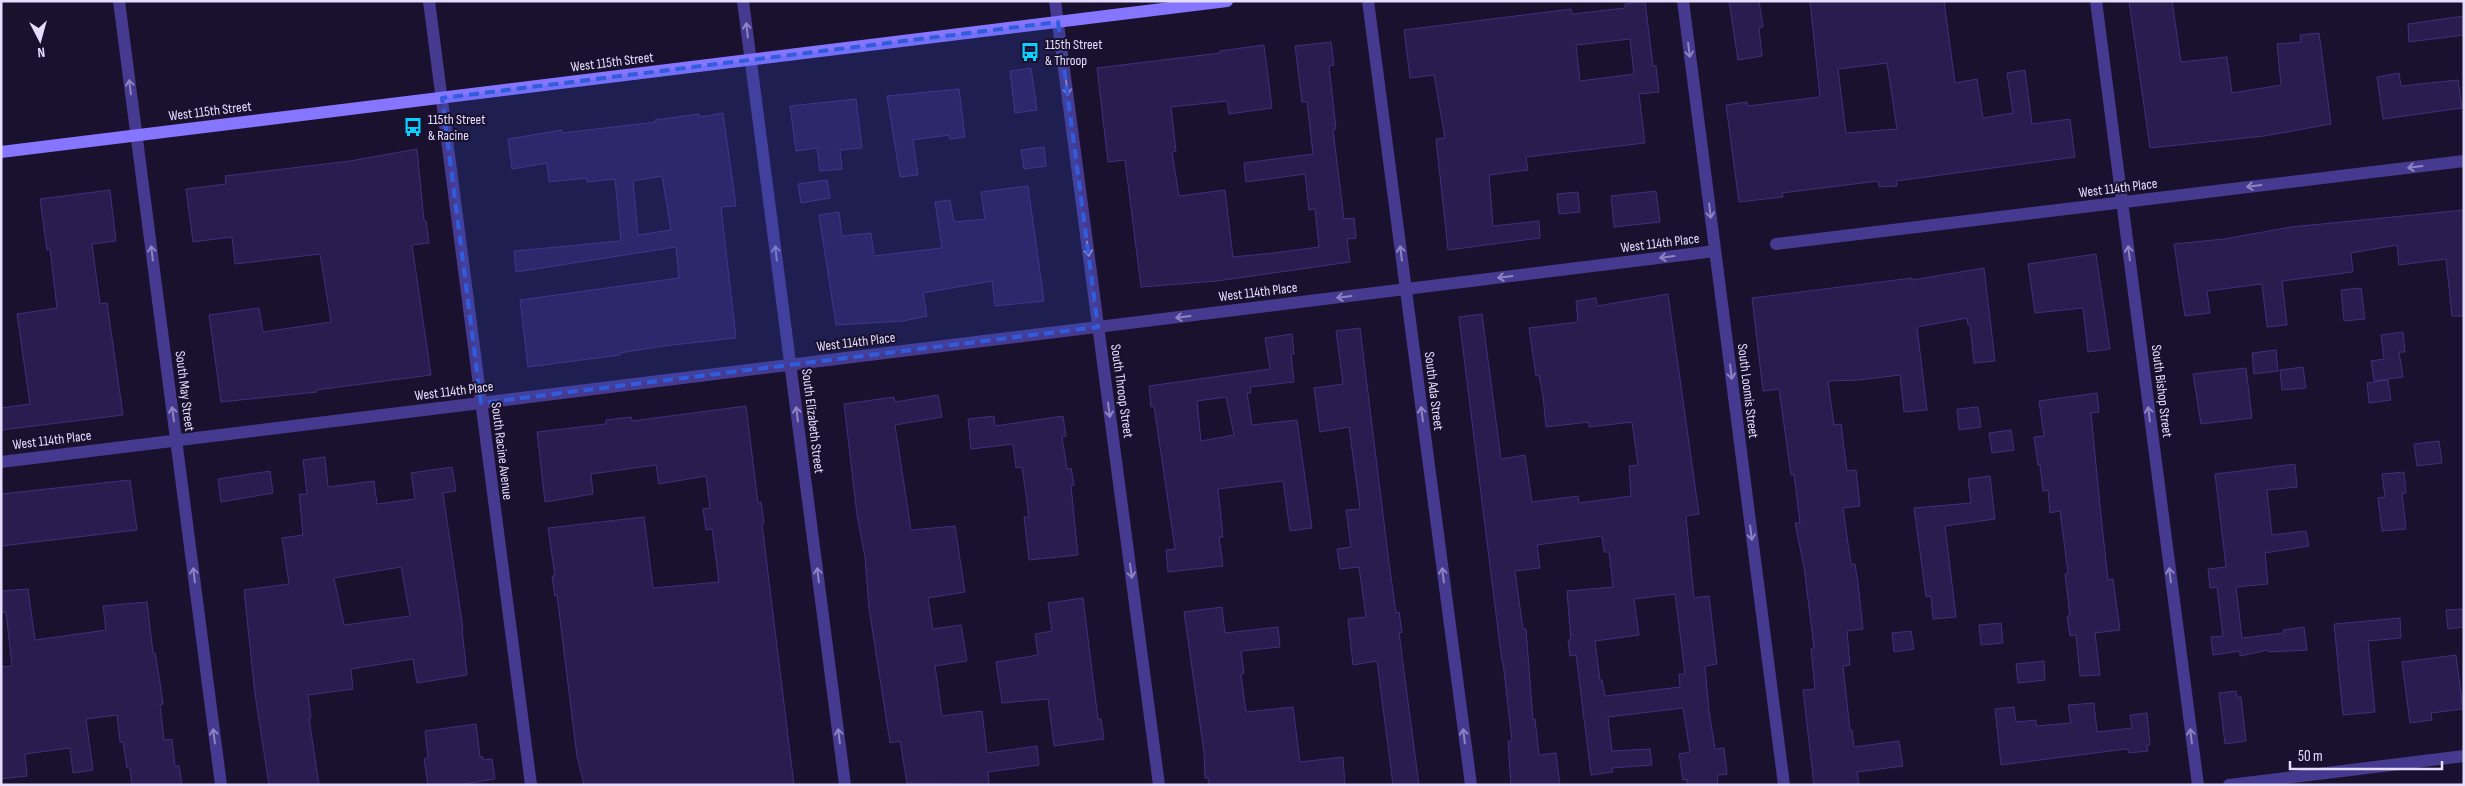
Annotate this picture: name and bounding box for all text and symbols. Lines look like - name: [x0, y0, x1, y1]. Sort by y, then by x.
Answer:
- north arrow: [15, 15, 65, 65]
- one-way arrow: [742, 23, 752, 39]
- place label: 115th Street & Throop: [1045, 36, 1102, 69]
- bus stop icon: 115th Street & Throop: [1019, 41, 1041, 63]
- one-way arrow: [1684, 41, 1694, 57]
- text: N: [37, 44, 46, 61]
- street label: West 115th Street: [570, 48, 654, 76]
- one-way arrow: [125, 79, 135, 95]
- one-way arrow: [1062, 80, 1072, 96]
- street label: West 115th Street: [168, 97, 252, 125]
- place label: 115th Street & Racine: [428, 111, 485, 144]
- bus stop icon: 115th Street & Racine: [402, 116, 424, 138]
- one-way arrow: [2408, 162, 2424, 172]
- street label: West 114th Place: [2078, 175, 2158, 201]
- one-way arrow: [2246, 181, 2262, 191]
- one-way arrow: [1705, 202, 1715, 218]
- street label: West 114th Place: [1620, 230, 1700, 256]
- one-way arrow: [1083, 241, 1093, 257]
- one-way arrow: [147, 245, 157, 261]
- one-way arrow: [771, 245, 781, 261]
- one-way arrow: [1396, 245, 1406, 261]
- one-way arrow: [2123, 245, 2133, 261]
- one-way arrow: [1659, 252, 1675, 262]
- one-way arrow: [1498, 272, 1514, 282]
- street label: West 114th Place: [1218, 279, 1298, 305]
- one-way arrow: [1336, 292, 1352, 302]
- one-way arrow: [1175, 312, 1191, 322]
- street label: West 114th Place: [816, 329, 896, 355]
- street label: South Throop Street: [1107, 343, 1137, 439]
- street label: South Loomis Street: [1734, 343, 1762, 439]
- street label: South Bishop Street: [2148, 344, 2176, 438]
- street label: South May Street: [172, 350, 198, 432]
- street label: South Ada Street: [1421, 351, 1447, 431]
- one-way arrow: [1726, 364, 1736, 380]
- street label: South Elizabeth Street: [798, 368, 828, 474]
- street label: West 114th Place: [414, 378, 494, 404]
- street label: South Racine Avenue: [488, 401, 516, 501]
- one-way arrow: [1104, 402, 1114, 418]
- one-way arrow: [168, 406, 178, 422]
- one-way arrow: [792, 406, 802, 422]
- one-way arrow: [1417, 406, 1427, 422]
- one-way arrow: [2144, 406, 2154, 422]
- street label: West 114th Place: [12, 427, 92, 453]
- one-way arrow: [1746, 525, 1756, 541]
- one-way arrow: [1126, 563, 1136, 579]
- one-way arrow: [188, 568, 198, 584]
- one-way arrow: [813, 568, 823, 584]
- one-way arrow: [1438, 568, 1448, 584]
- one-way arrow: [2165, 568, 2175, 584]
- one-way arrow: [209, 729, 219, 745]
- one-way arrow: [834, 729, 844, 745]
- one-way arrow: [1459, 729, 1469, 745]
- one-way arrow: [2186, 729, 2196, 745]
- scale bar: [2290, 738, 2442, 770]
- text: 50 m: [2298, 747, 2323, 766]

